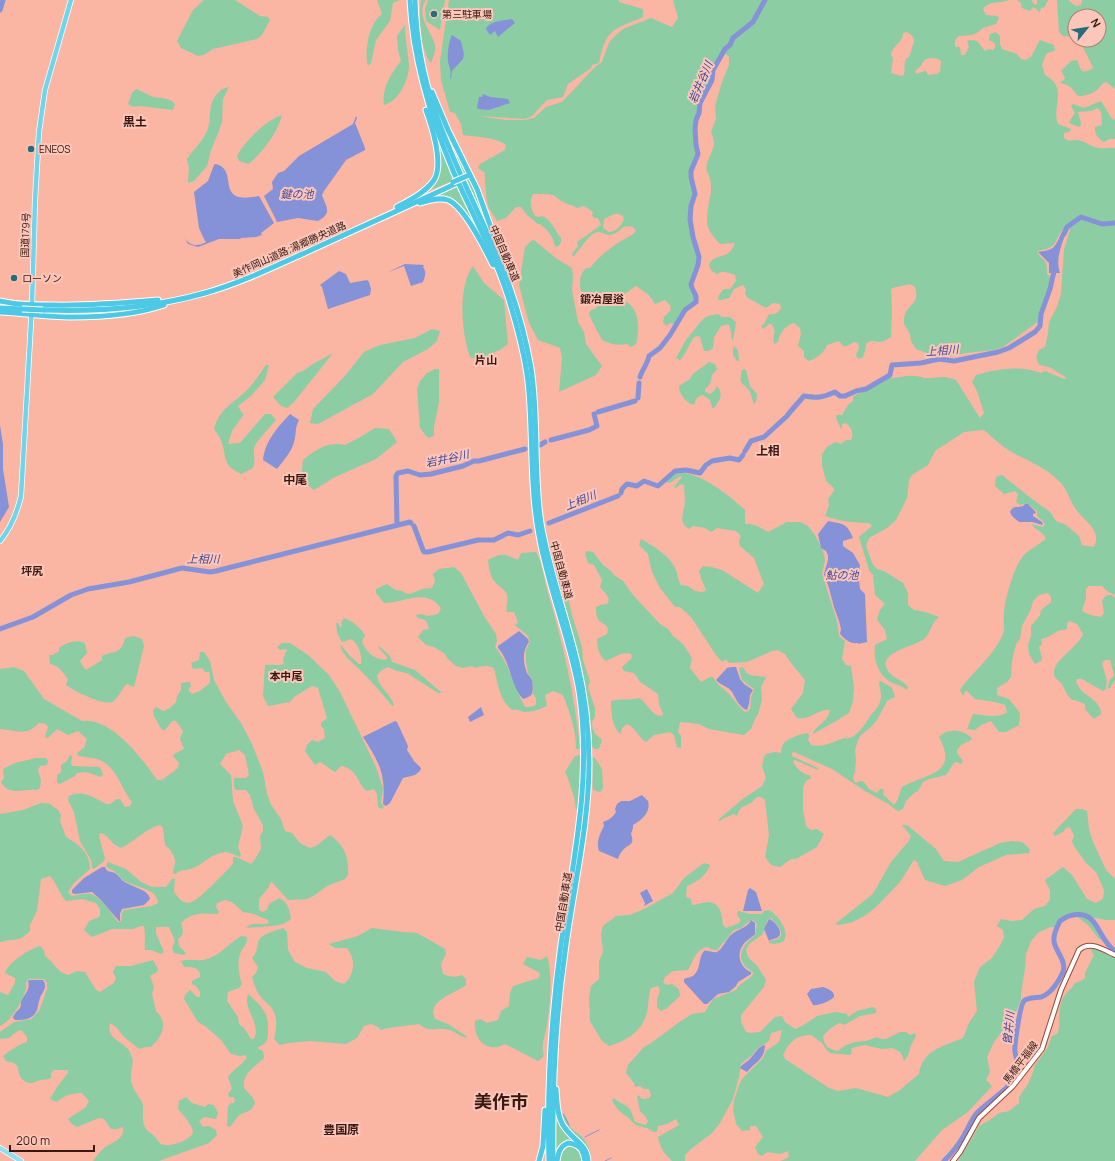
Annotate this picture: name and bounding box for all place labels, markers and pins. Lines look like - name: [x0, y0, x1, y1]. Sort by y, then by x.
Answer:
- place label: 第三駐車場: [442, 7, 492, 21]
- marker: 第三駐車場: [429, 9, 439, 19]
- place label: ENEOS: [39, 142, 70, 156]
- marker: ENEOS: [26, 144, 36, 154]
- place label: ローソン: [22, 271, 62, 285]
- marker: ローソン: [9, 273, 19, 283]

